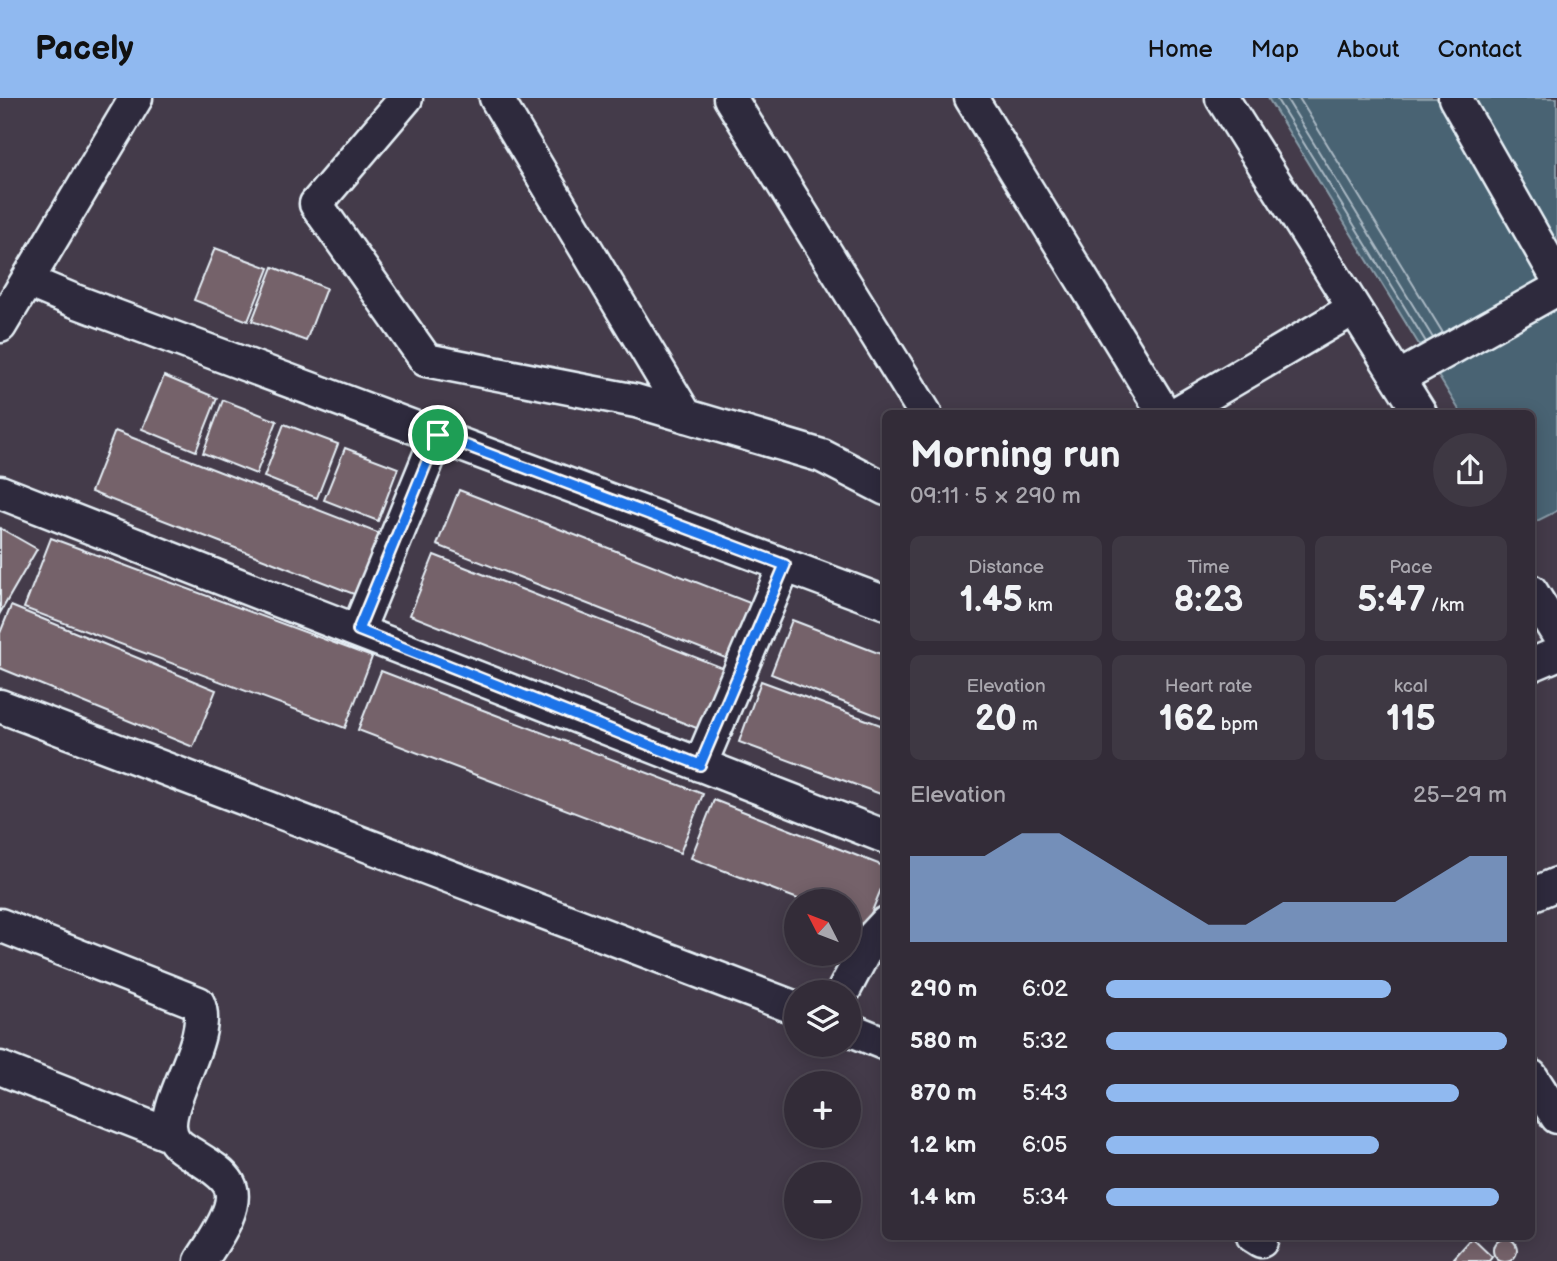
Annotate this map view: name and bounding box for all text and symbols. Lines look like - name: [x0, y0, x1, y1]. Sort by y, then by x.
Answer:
- text: Pacely: [35, 29, 134, 69]
- text: Home: [1148, 35, 1213, 64]
- text: Map: [1251, 35, 1299, 64]
- text: About: [1337, 35, 1399, 64]
- text: Contact: [1437, 35, 1522, 64]
- pin: [408, 405, 468, 465]
- icon: arrive: [419, 416, 457, 454]
- text: Morning run: [910, 433, 1121, 478]
- button: share: [1433, 433, 1507, 507]
- text: 09:11 · 5 × 290 m: [910, 482, 1081, 510]
- text: Distance: [968, 556, 1044, 579]
- text: Time: [1187, 556, 1230, 579]
- text: Pace: [1389, 556, 1432, 579]
- text: 1.45: [959, 579, 1023, 622]
- text: 8:23: [1174, 579, 1243, 622]
- text: 5:47: [1357, 579, 1426, 622]
- text: km: [1023, 594, 1053, 617]
- text: /km: [1426, 594, 1464, 617]
- text: Elevation: [967, 675, 1046, 698]
- text: Heart rate: [1165, 675, 1252, 698]
- text: kcal: [1394, 675, 1428, 698]
- text: 20: [975, 698, 1017, 741]
- text: 162: [1159, 698, 1216, 741]
- text: 115: [1386, 698, 1436, 741]
- text: m: [1017, 713, 1038, 736]
- text: bpm: [1216, 713, 1258, 736]
- text: Elevation: [910, 781, 1006, 809]
- text: 25–29 m: [1413, 781, 1507, 809]
- north arrow: [784, 889, 861, 966]
- map controls: [784, 889, 861, 1239]
- text: 290 m: [910, 975, 977, 1003]
- text: 6:02: [1022, 975, 1068, 1003]
- button: layers: [784, 980, 861, 1057]
- text: 580 m: [910, 1027, 977, 1055]
- text: 5:32: [1022, 1027, 1068, 1055]
- button: +: [784, 1071, 861, 1148]
- text: 870 m: [910, 1079, 977, 1107]
- text: 5:43: [1022, 1079, 1068, 1107]
- text: 1.2 km: [910, 1131, 976, 1159]
- text: 6:05: [1022, 1131, 1067, 1159]
- button: −: [784, 1162, 861, 1239]
- text: 1.4 km: [910, 1183, 976, 1211]
- text: 5:34: [1022, 1183, 1068, 1211]

